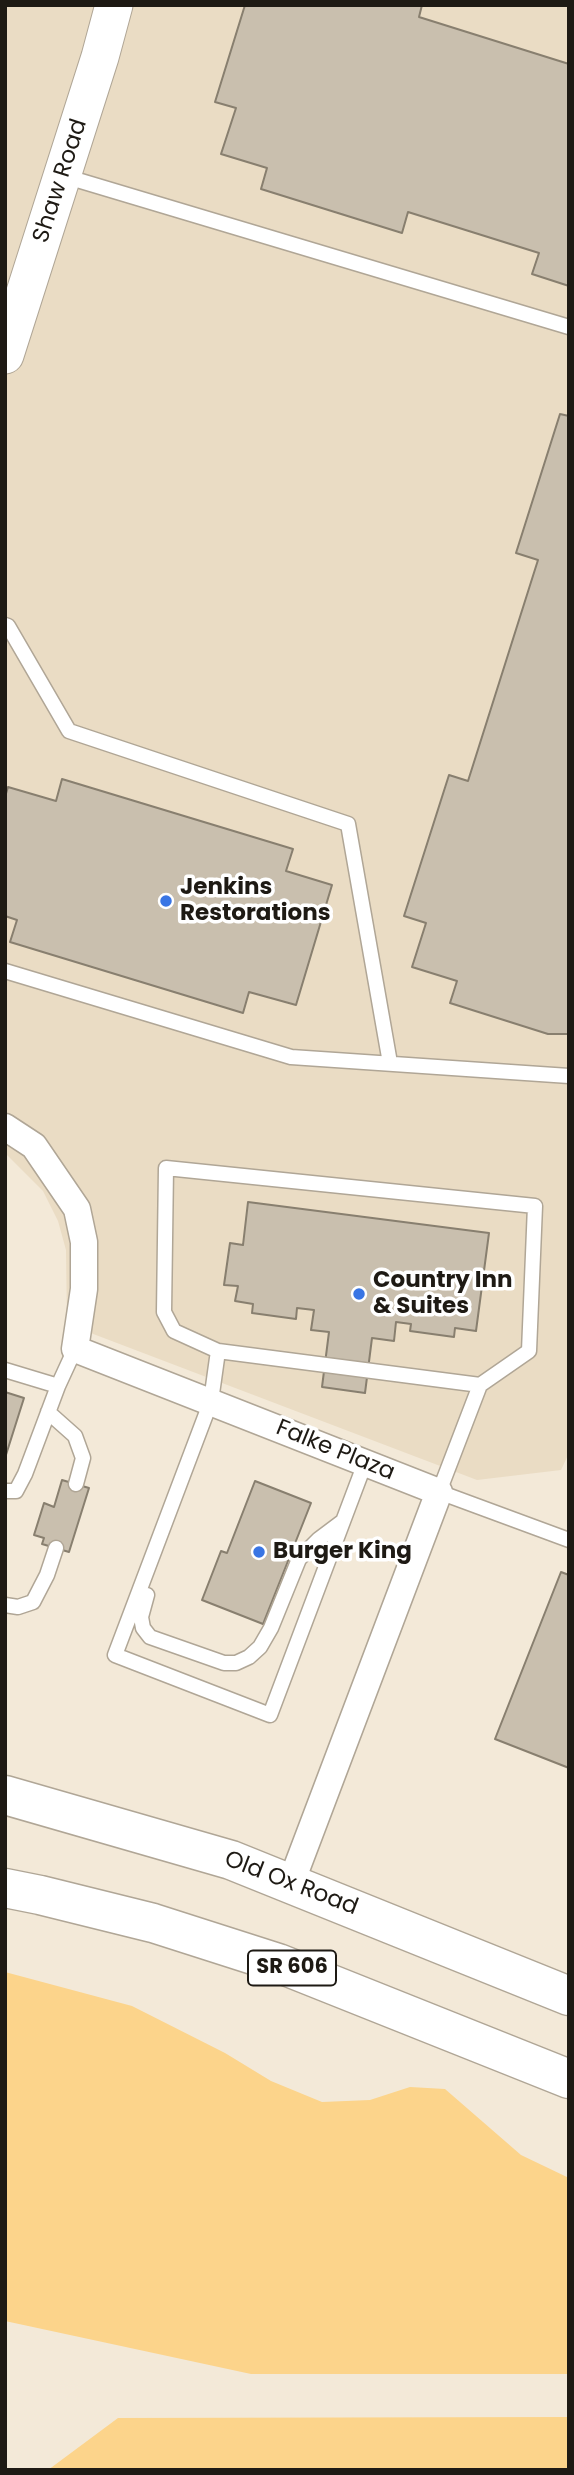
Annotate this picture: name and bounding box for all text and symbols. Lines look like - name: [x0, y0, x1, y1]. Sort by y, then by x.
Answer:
- street label: Shaw Road: [28, 116, 94, 246]
- place label: Jenkins Restorations: [180, 874, 331, 928]
- marker: Jenkins Restorations: [158, 893, 174, 909]
- place label: Country Inn & Suites: [373, 1267, 513, 1321]
- marker: Country Inn & Suites: [351, 1286, 367, 1302]
- street label: Falke Plaza: [272, 1415, 398, 1487]
- place label: Burger King: [273, 1538, 412, 1566]
- marker: Burger King: [251, 1544, 267, 1560]
- street label: Old Ox Road: [220, 1846, 362, 1922]
- road number: SR 606: [248, 1951, 336, 1986]

